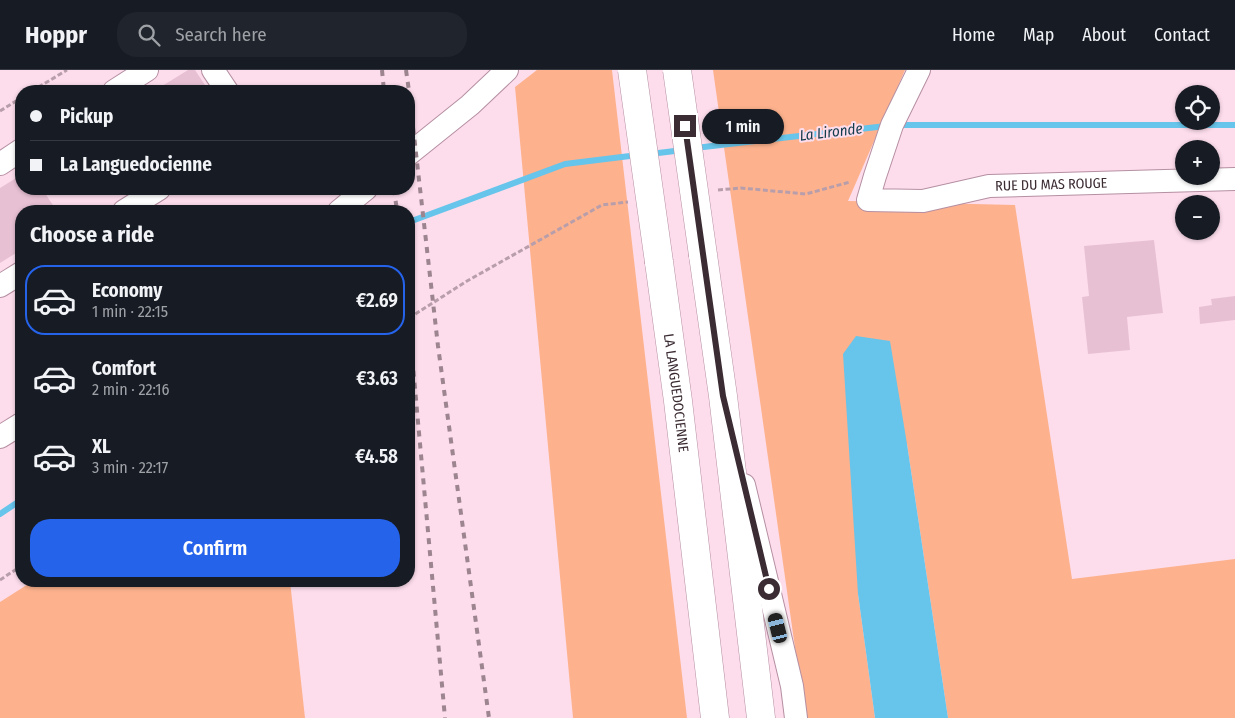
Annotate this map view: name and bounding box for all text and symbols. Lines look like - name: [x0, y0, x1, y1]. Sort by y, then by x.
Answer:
- search box: [117, 12, 467, 57]
- text: Hoppr: [25, 21, 87, 49]
- icon: search: [135, 21, 163, 49]
- text: Search here: [175, 23, 267, 46]
- text: Home: [952, 24, 995, 46]
- text: Map: [1023, 24, 1054, 46]
- text: About: [1082, 24, 1126, 46]
- text: Contact: [1154, 24, 1210, 46]
- map controls: [1175, 85, 1220, 240]
- button: locate: [1175, 85, 1220, 130]
- text: Pickup: [60, 105, 113, 128]
- callout: 1 min: [702, 108, 785, 144]
- route end: [674, 115, 696, 137]
- text: 1 min: [726, 117, 760, 136]
- water label: La Lironde: [798, 119, 864, 145]
- button: +: [1175, 140, 1220, 185]
- text: La Languedocienne: [60, 153, 212, 176]
- street label: RUE DU MAS ROUGE: [995, 175, 1108, 195]
- button: −: [1175, 195, 1220, 240]
- text: Choose a ride: [30, 221, 154, 248]
- icon: car: [32, 278, 77, 323]
- text: Economy: [92, 279, 162, 302]
- text: €2.69: [356, 289, 398, 312]
- text: 1 min · 22:15: [92, 302, 168, 321]
- street label: LA LANGUEDOCIENNE: [660, 332, 692, 454]
- icon: car: [32, 356, 77, 401]
- text: Comfort: [92, 357, 156, 380]
- text: €3.63: [356, 367, 398, 390]
- text: 2 min · 22:16: [92, 380, 170, 399]
- icon: car: [32, 434, 77, 479]
- text: XL: [92, 435, 111, 458]
- text: €4.58: [355, 445, 398, 468]
- text: 3 min · 22:17: [92, 458, 168, 477]
- button: Confirm: [30, 519, 400, 577]
- route start: [758, 578, 780, 600]
- car: [767, 612, 788, 644]

